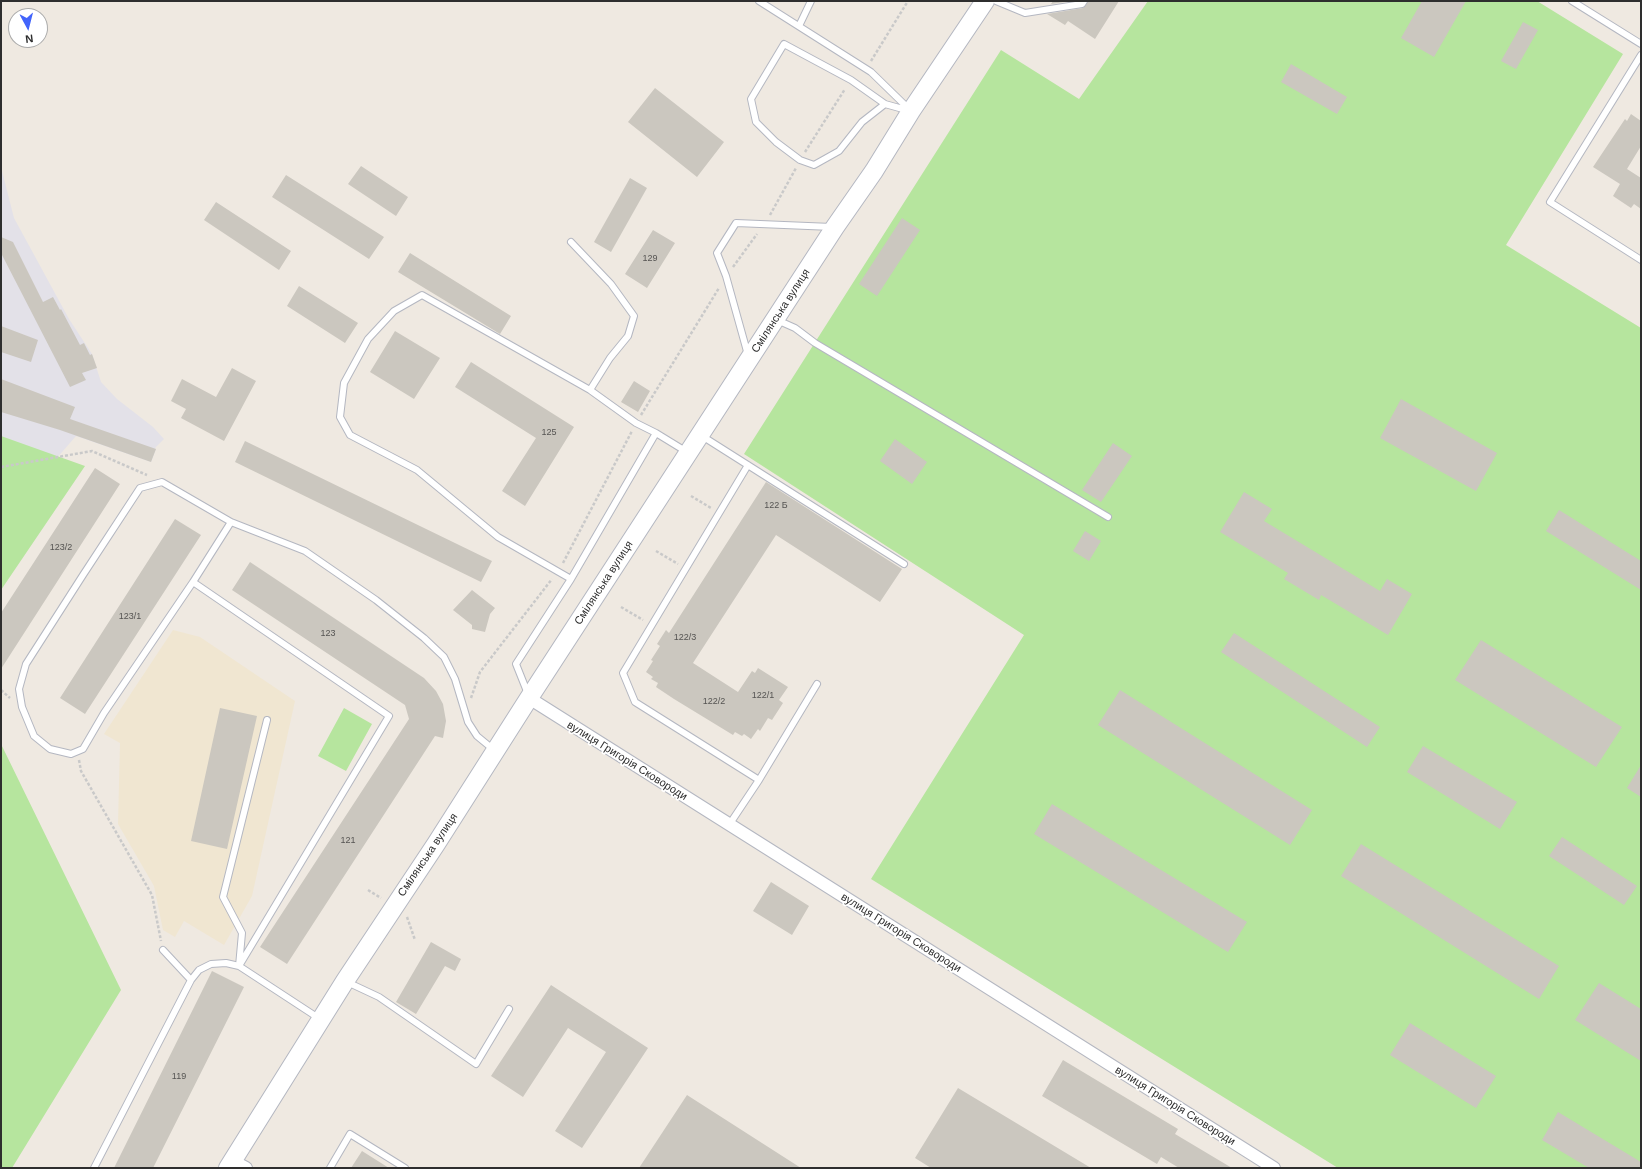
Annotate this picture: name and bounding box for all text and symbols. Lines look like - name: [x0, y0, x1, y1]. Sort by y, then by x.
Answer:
- north arrow: [8, 8, 48, 48]
- text: N: [25, 32, 34, 45]
- house number: 129: [642, 254, 658, 264]
- street label: Смілянська вулиця: [749, 267, 813, 355]
- house number: 125: [541, 428, 557, 438]
- house number: 122 Б: [764, 501, 788, 511]
- street label: Смілянська вулиця: [572, 539, 636, 627]
- house number: 123/2: [50, 543, 72, 553]
- house number: 123/1: [119, 612, 141, 622]
- house number: 123: [320, 629, 336, 639]
- house number: 122/3: [674, 633, 696, 643]
- house number: 122/1: [752, 691, 774, 701]
- house number: 122/2: [703, 697, 725, 707]
- street label: вулиця Григорія Сковороди: [564, 719, 690, 803]
- street label: Смілянська вулиця: [395, 811, 461, 899]
- house number: 121: [340, 836, 356, 846]
- street label: вулиця Григорія Сковороди: [838, 891, 964, 975]
- street label: вулиця Григорія Сковороди: [1112, 1064, 1238, 1148]
- house number: 119: [172, 1072, 186, 1082]

